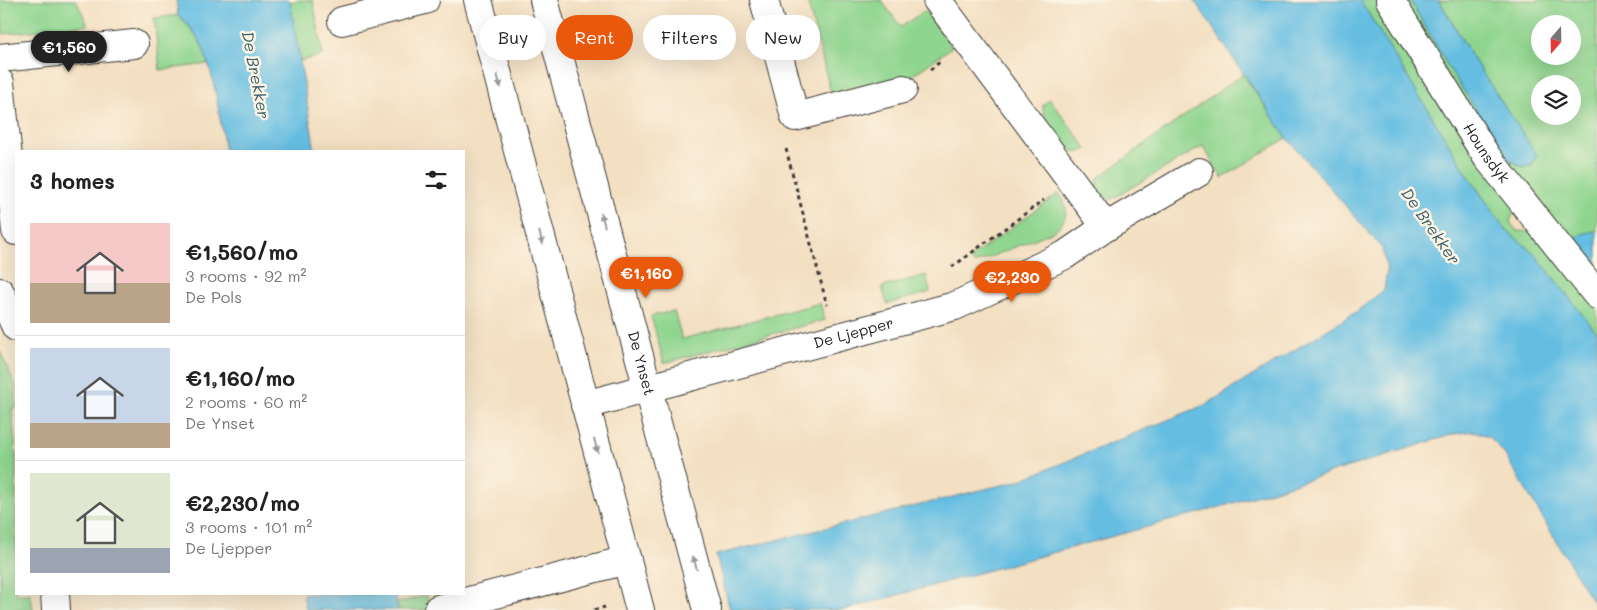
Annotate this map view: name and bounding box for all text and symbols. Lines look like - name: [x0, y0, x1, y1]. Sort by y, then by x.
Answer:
- chip: Buy: [480, 15, 546, 60]
- chip: Rent: [556, 15, 633, 60]
- chip: Filters: [643, 15, 736, 60]
- chip: New: [746, 15, 820, 60]
- north arrow: [1531, 15, 1581, 65]
- map controls: [1531, 15, 1581, 125]
- water label: De Brekker: [238, 29, 275, 121]
- pin: €1,560: [28, 30, 110, 73]
- text: €1,560: [42, 36, 96, 57]
- one-way arrow: [495, 73, 503, 88]
- button: layers: [1531, 75, 1581, 125]
- street label: Hounsdyk: [1459, 119, 1515, 187]
- icon: filters: [422, 166, 450, 194]
- text: 3 homes: [30, 167, 115, 194]
- water label: De Brekker: [1397, 183, 1465, 268]
- one-way arrow: [599, 212, 607, 227]
- one-way arrow: [537, 230, 545, 246]
- text: €1,560/mo: [185, 238, 298, 265]
- icon: home: [70, 243, 130, 303]
- pin: €1,160: [605, 256, 687, 299]
- pin: €2,230: [971, 260, 1053, 303]
- text: €1,160: [620, 262, 672, 283]
- text: 3 rooms · 92 m²: [185, 265, 307, 286]
- text: €2,230: [984, 266, 1040, 287]
- text: De Pols: [185, 286, 242, 307]
- street label: De Ljepper: [811, 312, 895, 352]
- street label: De Ynset: [624, 329, 660, 397]
- text: €1,160/mo: [185, 364, 295, 391]
- icon: home: [70, 368, 130, 428]
- text: 2 rooms · 60 m²: [185, 391, 307, 412]
- text: De Ynset: [185, 412, 255, 433]
- one-way arrow: [593, 438, 601, 453]
- text: €2,230/mo: [185, 489, 300, 516]
- icon: home: [70, 493, 130, 553]
- text: 3 rooms · 101 m²: [185, 516, 312, 537]
- text: De Ljepper: [185, 537, 272, 558]
- one-way arrow: [690, 555, 698, 570]

